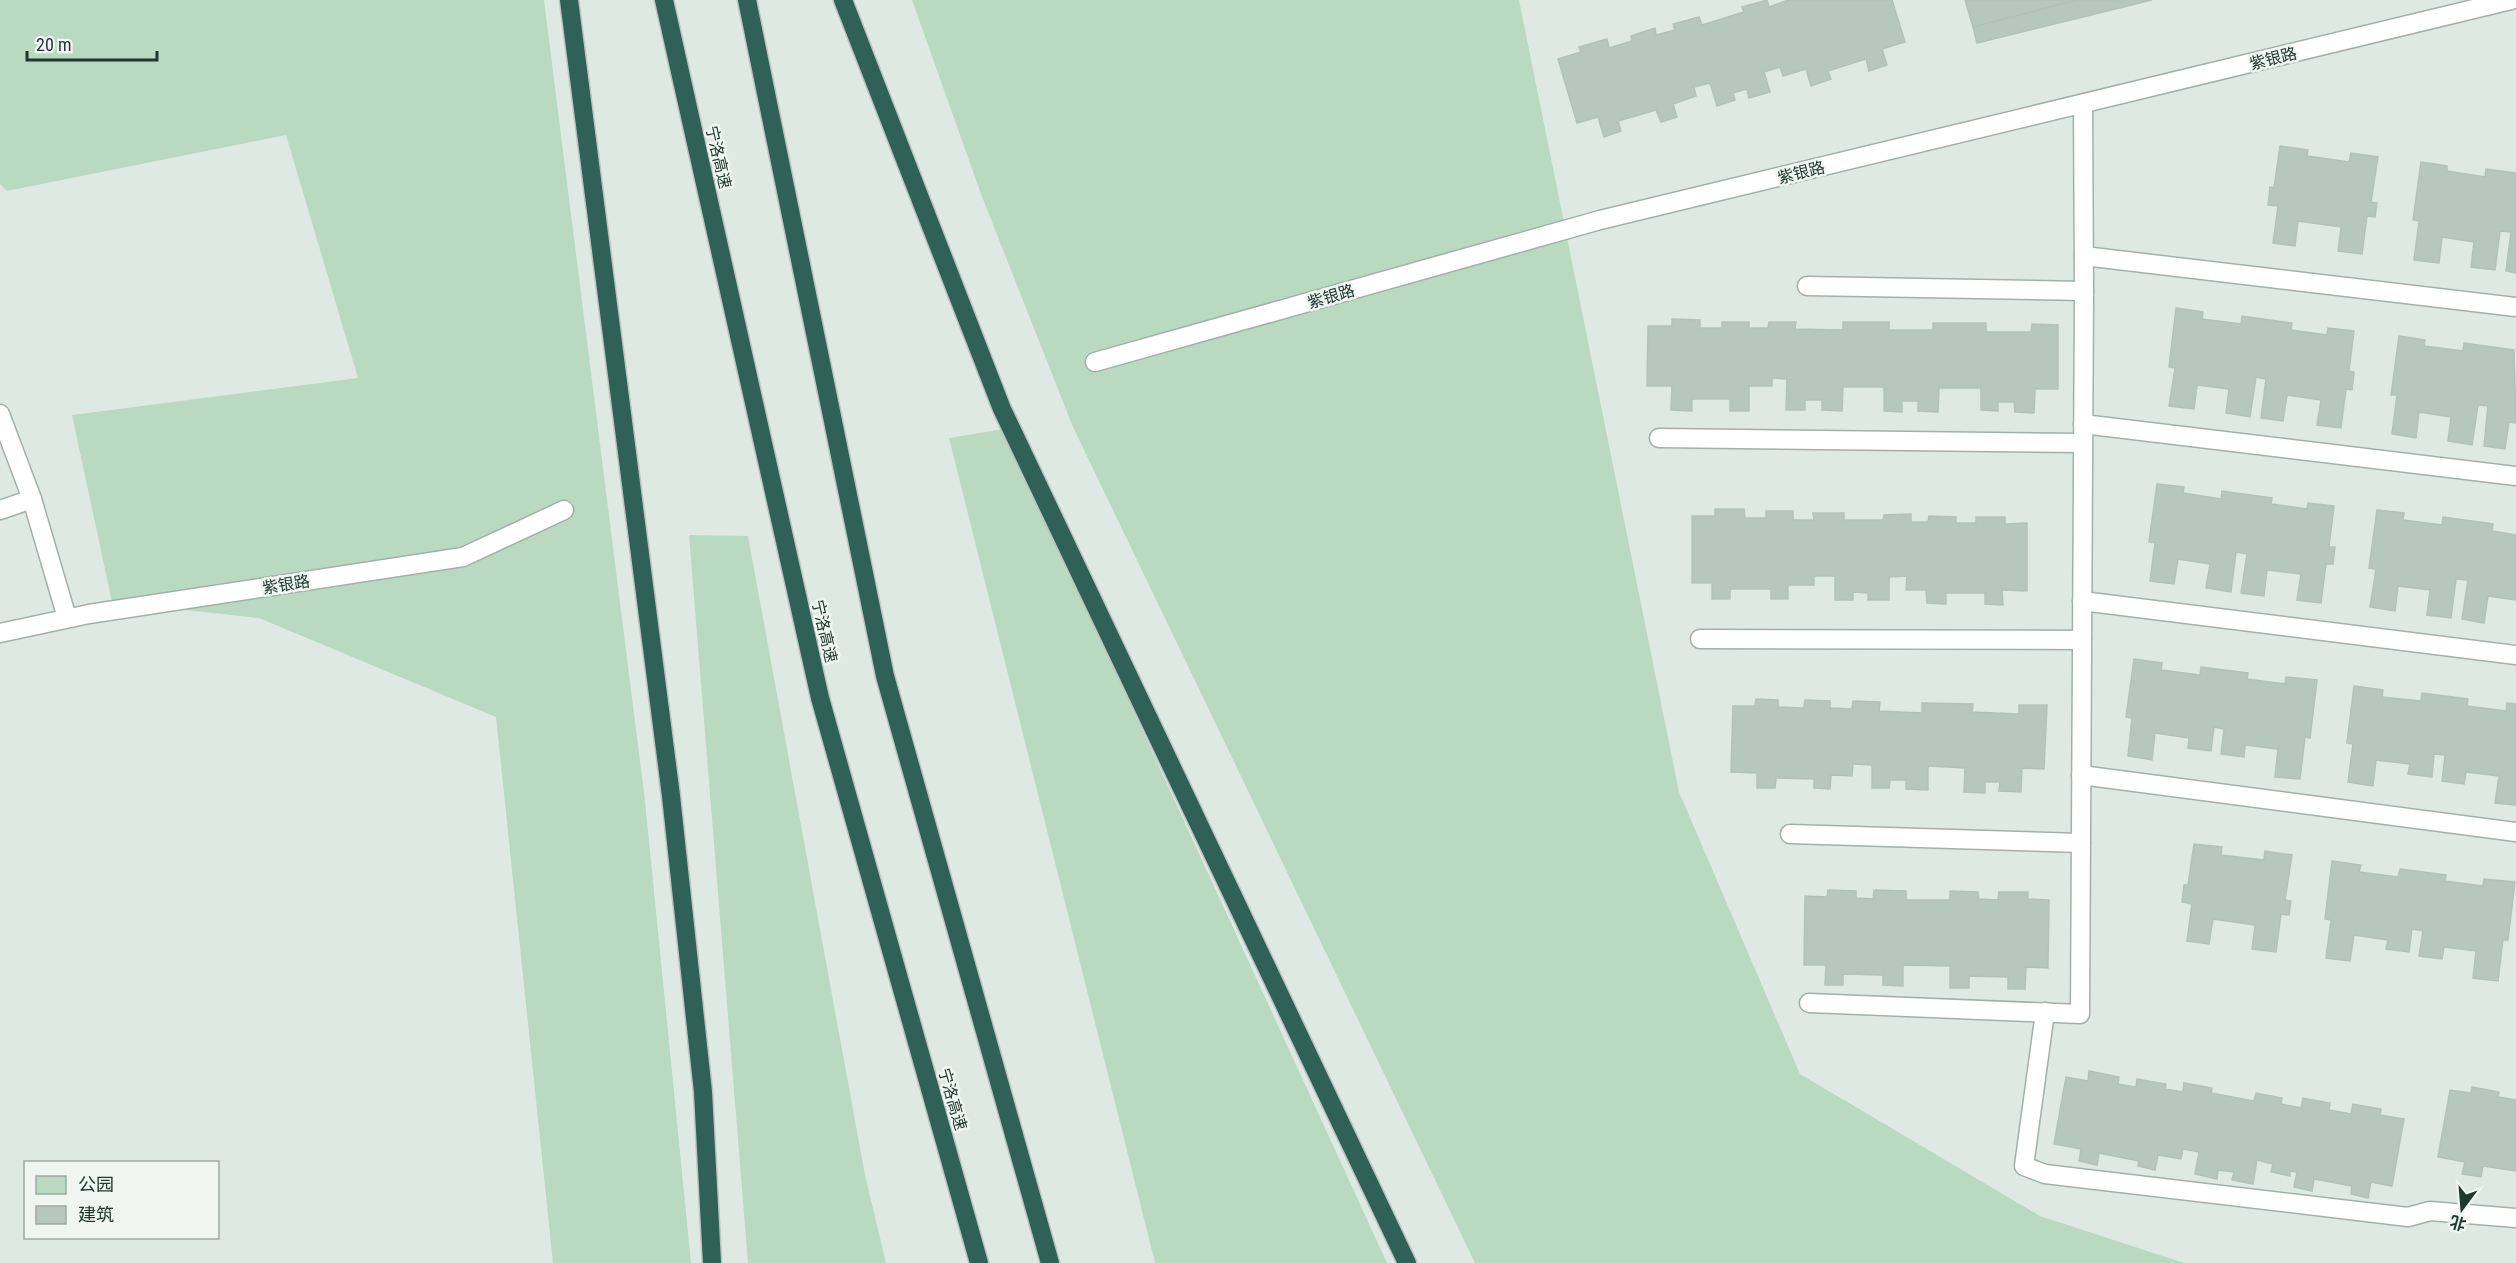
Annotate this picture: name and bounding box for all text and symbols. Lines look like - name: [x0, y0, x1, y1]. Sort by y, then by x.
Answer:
- scale bar: [27, 24, 158, 62]
- text: 20 m: [36, 34, 71, 55]
- street label: 紫银路: [2248, 43, 2299, 74]
- street label: 宁洛高速: [702, 124, 735, 190]
- street label: 紫银路: [1776, 157, 1827, 188]
- street label: 紫银路: [1305, 281, 1357, 312]
- street label: 紫银路: [261, 571, 311, 598]
- street label: 宁洛高速: [808, 598, 841, 664]
- street label: 宁洛高速: [935, 1066, 970, 1133]
- legend: [24, 1161, 219, 1239]
- text: 公园: [78, 1174, 114, 1195]
- north arrow: [2432, 1179, 2492, 1239]
- text: 建筑: [78, 1204, 114, 1225]
- text: 北: [2448, 1212, 2468, 1234]

